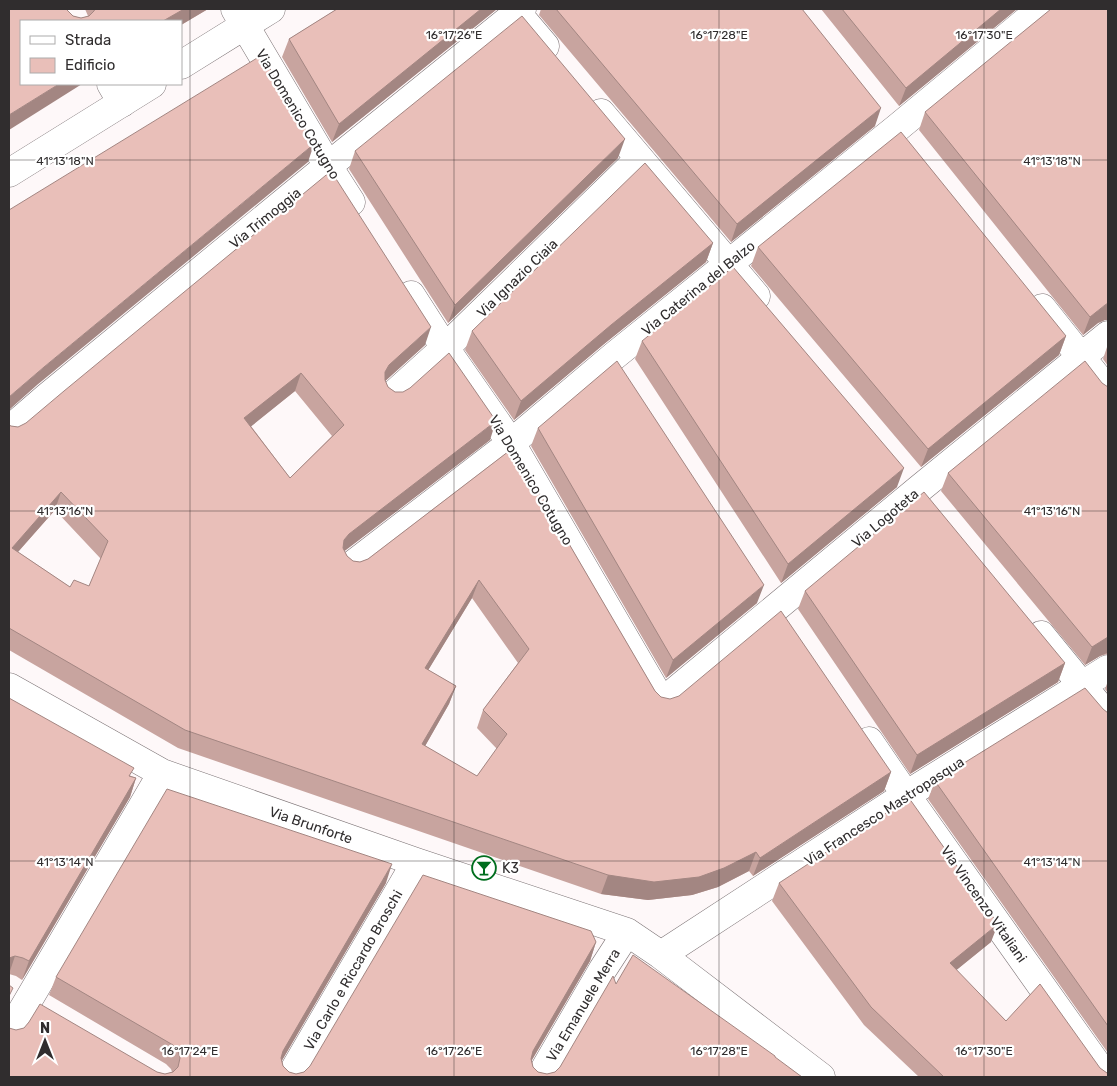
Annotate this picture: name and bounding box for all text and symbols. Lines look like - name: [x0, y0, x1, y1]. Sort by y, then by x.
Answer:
- legend: [20, 20, 182, 85]
- text: 16°17'26"E: [426, 28, 482, 42]
- text: 16°17'28"E: [690, 28, 748, 42]
- text: 16°17'30"E: [955, 28, 1013, 42]
- text: Strada: [65, 31, 111, 49]
- street label: Via Domenico Cotugno: [252, 46, 343, 182]
- text: Edificio: [65, 56, 115, 74]
- text: 41°13'18"N: [36, 154, 94, 168]
- text: 41°13'18"N: [1023, 154, 1081, 168]
- street label: Via Trimoggia: [226, 184, 305, 252]
- street label: Via Ignazio Ciaia: [473, 236, 561, 321]
- street label: Via Caterina del Balzo: [638, 237, 758, 339]
- street label: Via Domenico Cotugno: [485, 412, 576, 548]
- street label: Via Logoteta: [848, 485, 922, 551]
- text: 41°13'16"N: [37, 504, 93, 518]
- text: 41°13'16"N: [1024, 504, 1080, 518]
- street label: Via Francesco Mastropasqua: [801, 753, 967, 870]
- street label: Via Brunforte: [267, 803, 355, 848]
- street label: Via Vincenzo Vitaliani: [937, 843, 1030, 966]
- text: 41°13'14"N: [36, 855, 94, 869]
- bar icon: K3: [471, 855, 497, 881]
- text: 41°13'14"N: [1023, 855, 1081, 869]
- place label: K3: [502, 860, 519, 877]
- street label: Via Carlo e Riccardo Broschi: [301, 887, 406, 1053]
- street label: Via Emanuele Merra: [543, 946, 624, 1065]
- north arrow: [20, 1016, 70, 1066]
- text: N: [40, 1020, 50, 1037]
- text: 16°17'24"E: [162, 1044, 218, 1058]
- text: 16°17'26"E: [426, 1044, 482, 1058]
- text: 16°17'28"E: [690, 1044, 748, 1058]
- text: 16°17'30"E: [955, 1044, 1013, 1058]

